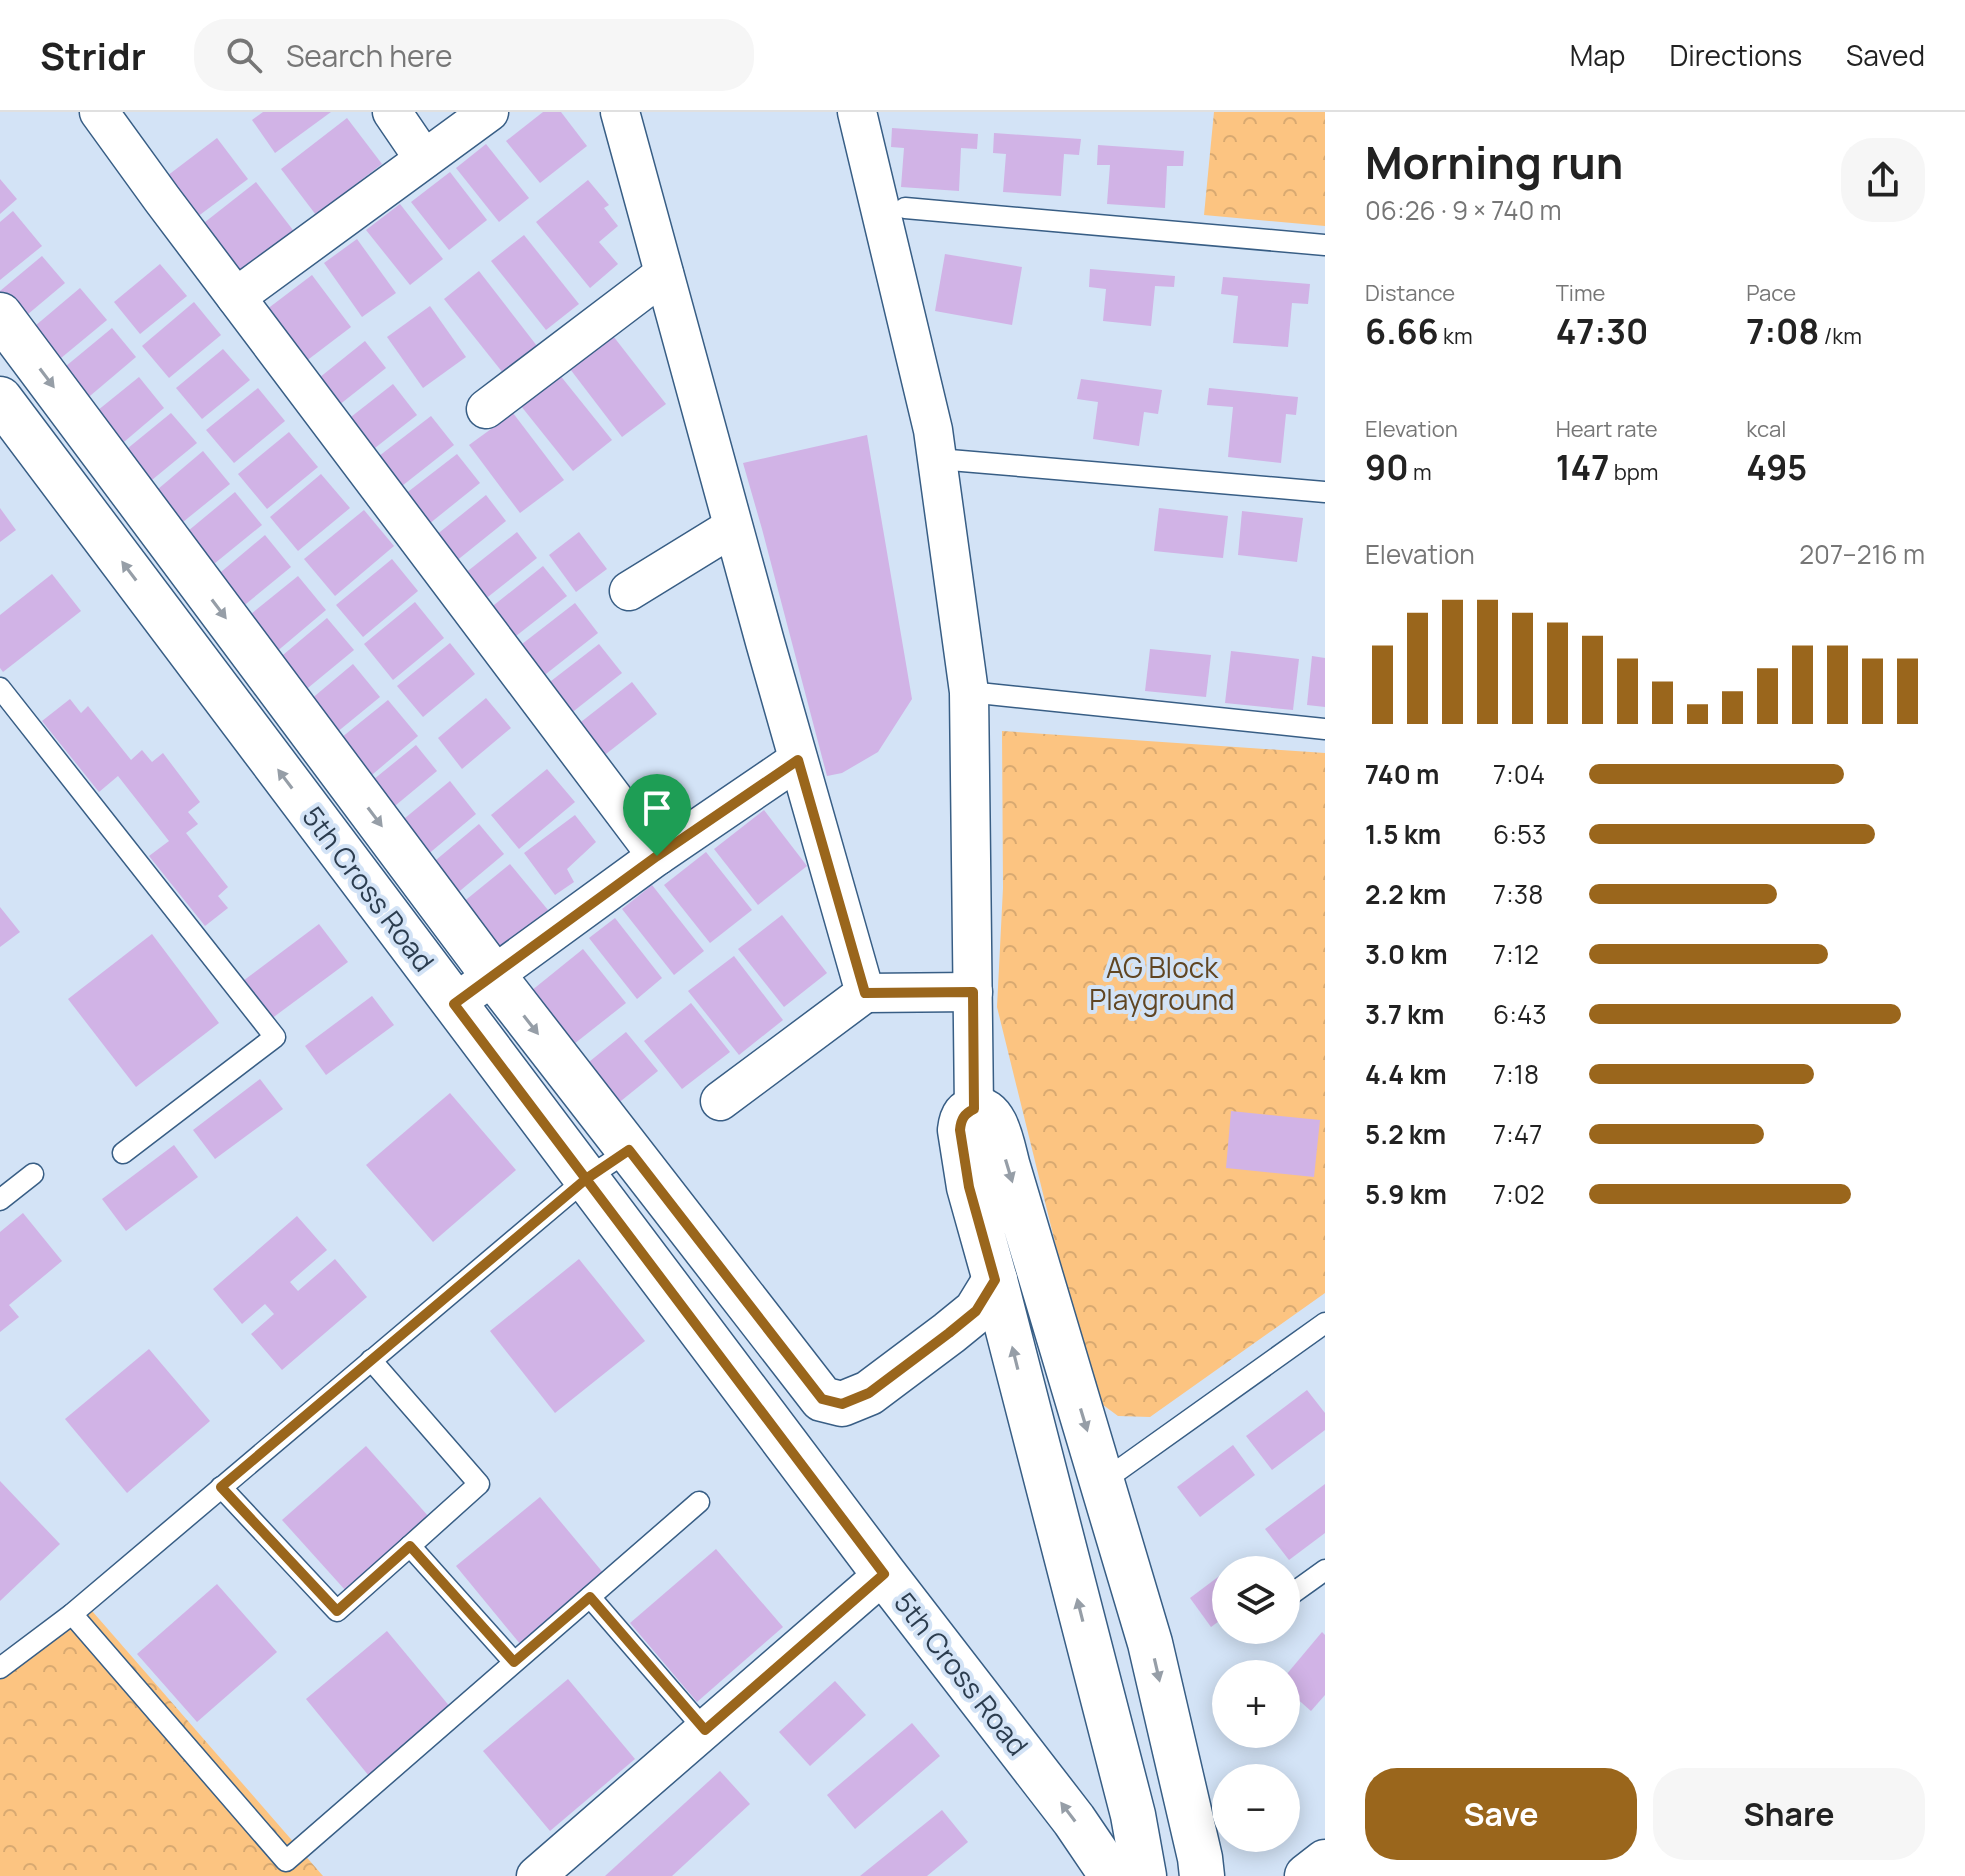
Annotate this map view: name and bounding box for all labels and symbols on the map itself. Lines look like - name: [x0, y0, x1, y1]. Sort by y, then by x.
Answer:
- one-way arrow: [38, 368, 54, 388]
- one-way arrow: [122, 561, 138, 581]
- one-way arrow: [211, 598, 226, 619]
- one-way arrow: [278, 769, 294, 789]
- pin: [623, 774, 691, 856]
- street label: 5th Cross Road: [294, 798, 443, 979]
- one-way arrow: [366, 807, 382, 827]
- park label: AG Block Playground: [1089, 948, 1235, 1018]
- one-way arrow: [523, 1014, 539, 1035]
- one-way arrow: [1004, 1159, 1016, 1183]
- one-way arrow: [1009, 1345, 1021, 1370]
- one-way arrow: [1078, 1408, 1091, 1432]
- street label: 5th Cross Road: [886, 1584, 1037, 1763]
- one-way arrow: [1074, 1597, 1086, 1622]
- one-way arrow: [1151, 1657, 1163, 1682]
- one-way arrow: [1060, 1802, 1076, 1822]

